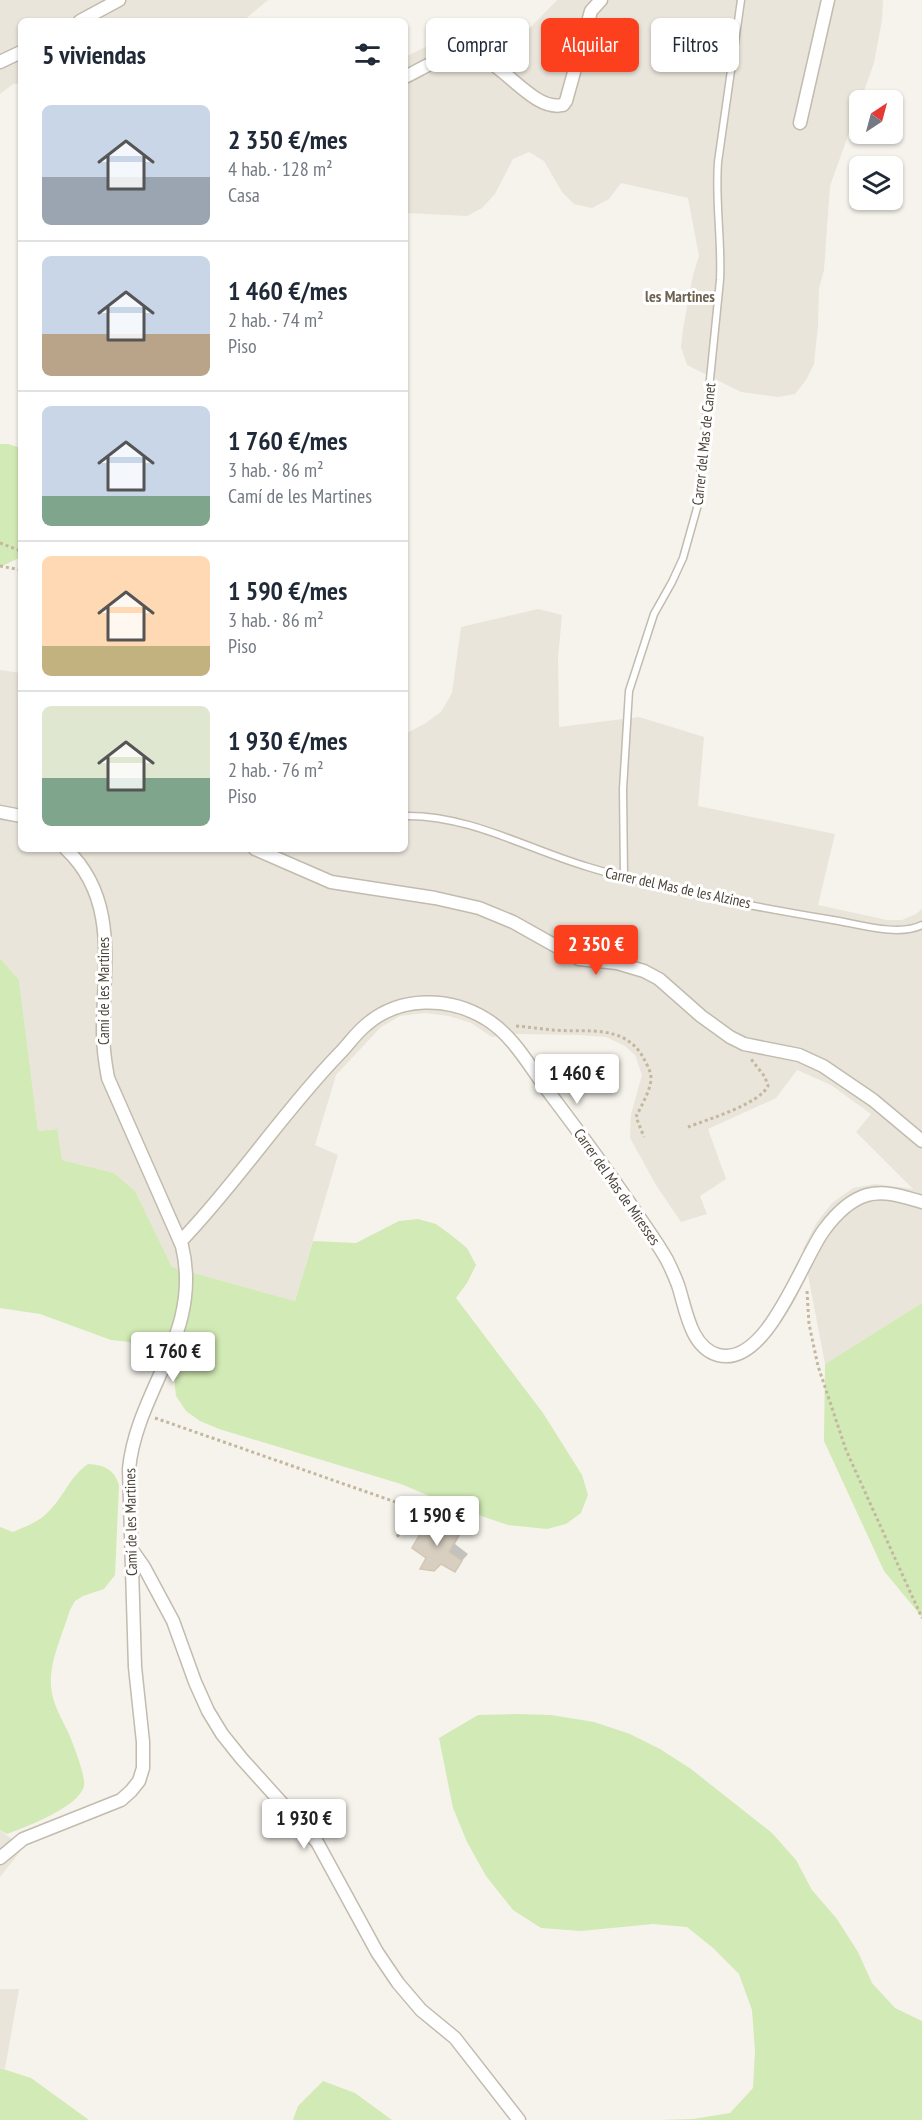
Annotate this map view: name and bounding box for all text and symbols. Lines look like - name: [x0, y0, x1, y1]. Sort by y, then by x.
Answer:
- chip: Comprar: [426, 18, 529, 72]
- chip: Alquilar: [541, 18, 639, 72]
- chip: Filtros: [651, 18, 739, 72]
- text: 5 viviendas: [42, 38, 146, 71]
- icon: filters: [351, 38, 384, 71]
- north arrow: [849, 90, 903, 144]
- map controls: [849, 90, 903, 210]
- text: 2 350 €/mes: [228, 123, 347, 156]
- icon: home: [90, 129, 162, 201]
- text: 4 hab. · 128 m²: [228, 156, 333, 182]
- button: layers: [849, 156, 903, 210]
- text: Casa: [228, 182, 260, 208]
- text: 1 460 €/mes: [228, 274, 347, 307]
- icon: home: [90, 280, 162, 352]
- district label: les Martines: [645, 286, 715, 306]
- text: 2 hab. · 74 m²: [228, 307, 324, 333]
- text: Piso: [228, 333, 257, 359]
- street label: Carrer del Mas de Canet: [688, 382, 719, 506]
- text: 1 760 €/mes: [228, 424, 347, 457]
- icon: home: [90, 430, 162, 502]
- text: 3 hab. · 86 m²: [228, 457, 324, 483]
- text: Camí de les Martines: [228, 483, 372, 509]
- text: 1 590 €/mes: [228, 574, 347, 607]
- icon: home: [90, 580, 162, 652]
- text: 3 hab. · 86 m²: [228, 607, 324, 633]
- text: Piso: [228, 633, 257, 659]
- text: 1 930 €/mes: [228, 724, 347, 757]
- icon: home: [90, 730, 162, 802]
- text: 2 hab. · 76 m²: [228, 757, 324, 783]
- text: Piso: [228, 783, 257, 809]
- street label: Carrer del Mas de les Alzines: [604, 863, 752, 912]
- pin: 2 350 €: [541, 925, 651, 976]
- text: 2 350 €: [568, 931, 624, 957]
- street label: Camí de les Martines: [94, 937, 113, 1045]
- pin: 1 460 €: [522, 1054, 632, 1105]
- text: 1 460 €: [549, 1060, 605, 1086]
- street label: Carrer del Mas de Miresses: [570, 1125, 665, 1249]
- pin: 1 760 €: [118, 1332, 228, 1383]
- text: 1 760 €: [145, 1338, 201, 1364]
- street label: Camí de les Martines: [120, 1468, 141, 1576]
- pin: 1 590 €: [382, 1496, 492, 1547]
- text: 1 590 €: [409, 1502, 465, 1528]
- pin: 1 930 €: [249, 1799, 359, 1850]
- text: 1 930 €: [276, 1805, 332, 1831]

